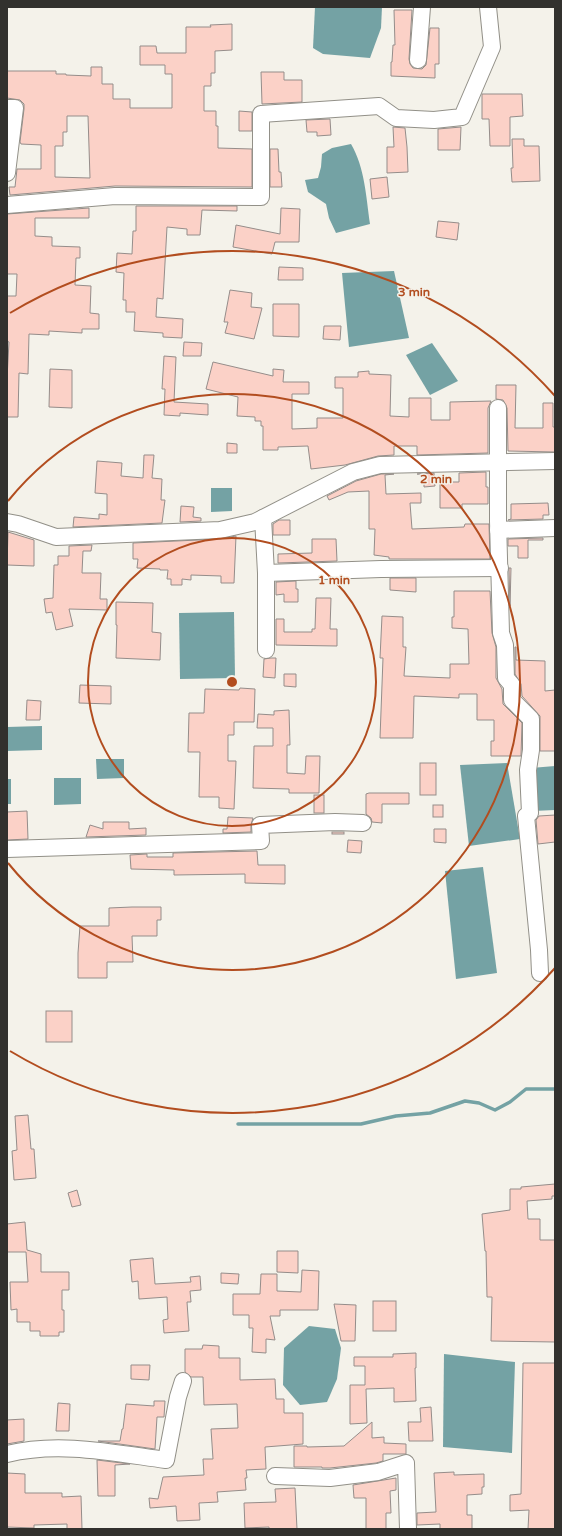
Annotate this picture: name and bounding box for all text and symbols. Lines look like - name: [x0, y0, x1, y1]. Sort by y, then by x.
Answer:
- text: 3 min: [398, 285, 430, 299]
- text: 2 min: [420, 472, 452, 486]
- text: 1 min: [318, 573, 350, 587]
- centre of rings: [225, 675, 239, 689]

